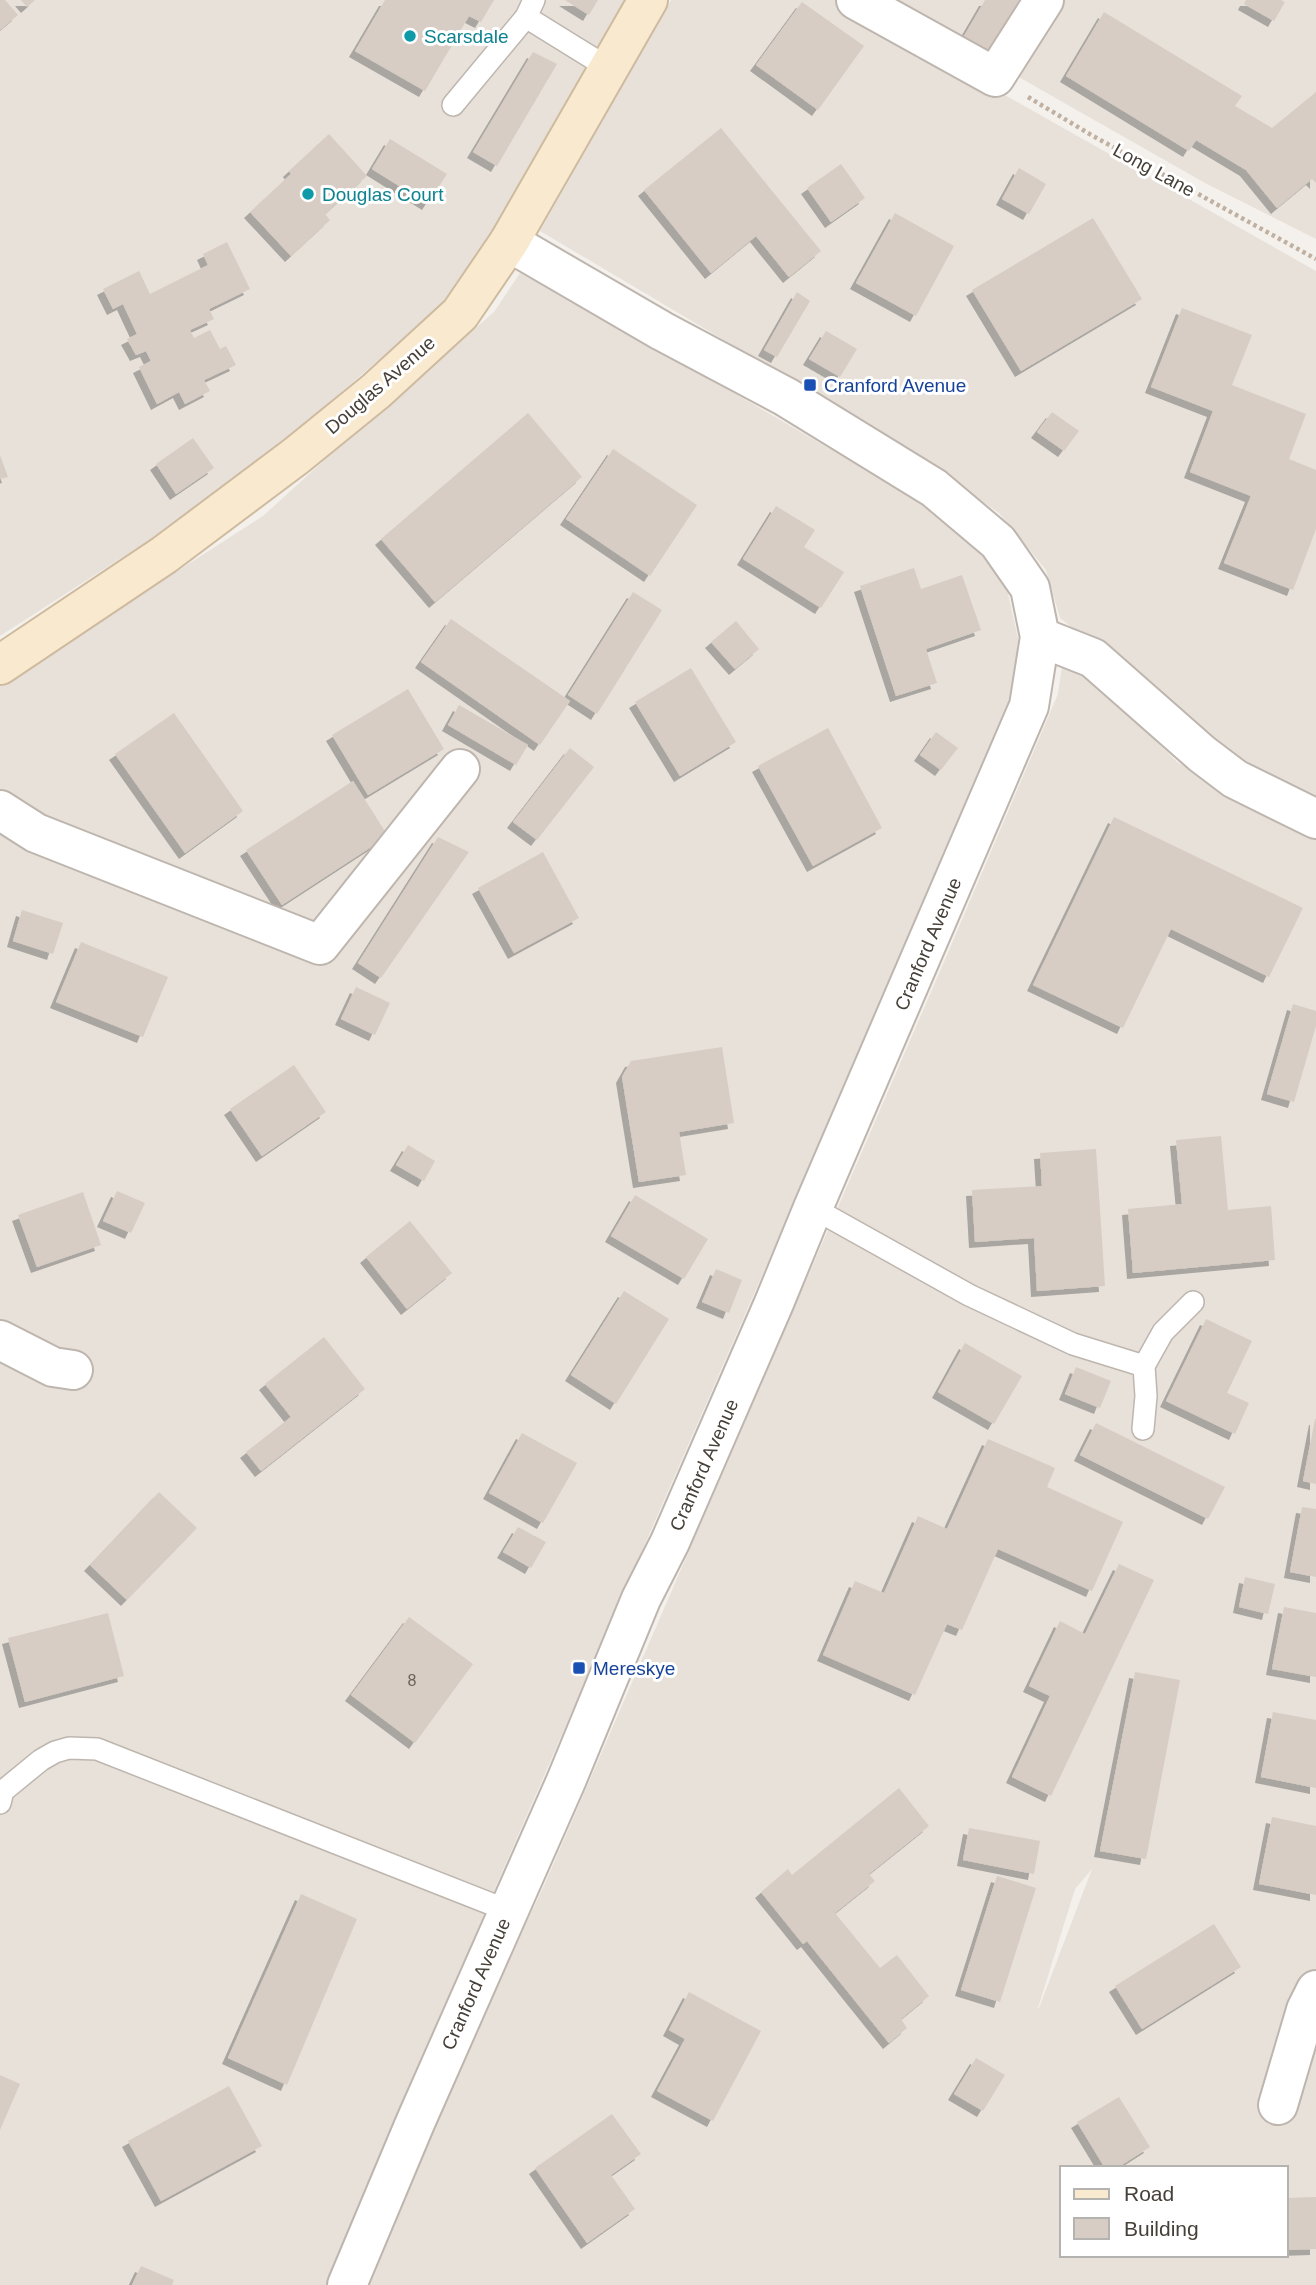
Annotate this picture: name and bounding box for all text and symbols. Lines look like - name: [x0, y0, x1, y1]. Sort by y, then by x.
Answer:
- place label: Scarsdale: [424, 26, 509, 47]
- marker: Scarsdale: [402, 28, 418, 44]
- street label: Long Lane: [1110, 139, 1198, 201]
- place label: Douglas Court: [322, 184, 444, 205]
- marker: Douglas Court: [300, 186, 316, 202]
- street label: Douglas Avenue: [321, 332, 439, 438]
- place label: Cranford Avenue: [824, 375, 966, 396]
- marker: Cranford Avenue: [802, 377, 818, 393]
- street label: Cranford Avenue: [891, 874, 965, 1014]
- street label: Cranford Avenue: [665, 1396, 743, 1534]
- place label: Mereskye: [593, 1658, 675, 1679]
- marker: Mereskye: [571, 1660, 587, 1676]
- house number: 8: [408, 1672, 417, 1689]
- street label: Cranford Avenue: [437, 1915, 515, 2053]
- legend: [1060, 2166, 1288, 2257]
- text: Road: [1124, 2182, 1174, 2205]
- text: Building: [1124, 2217, 1199, 2240]

